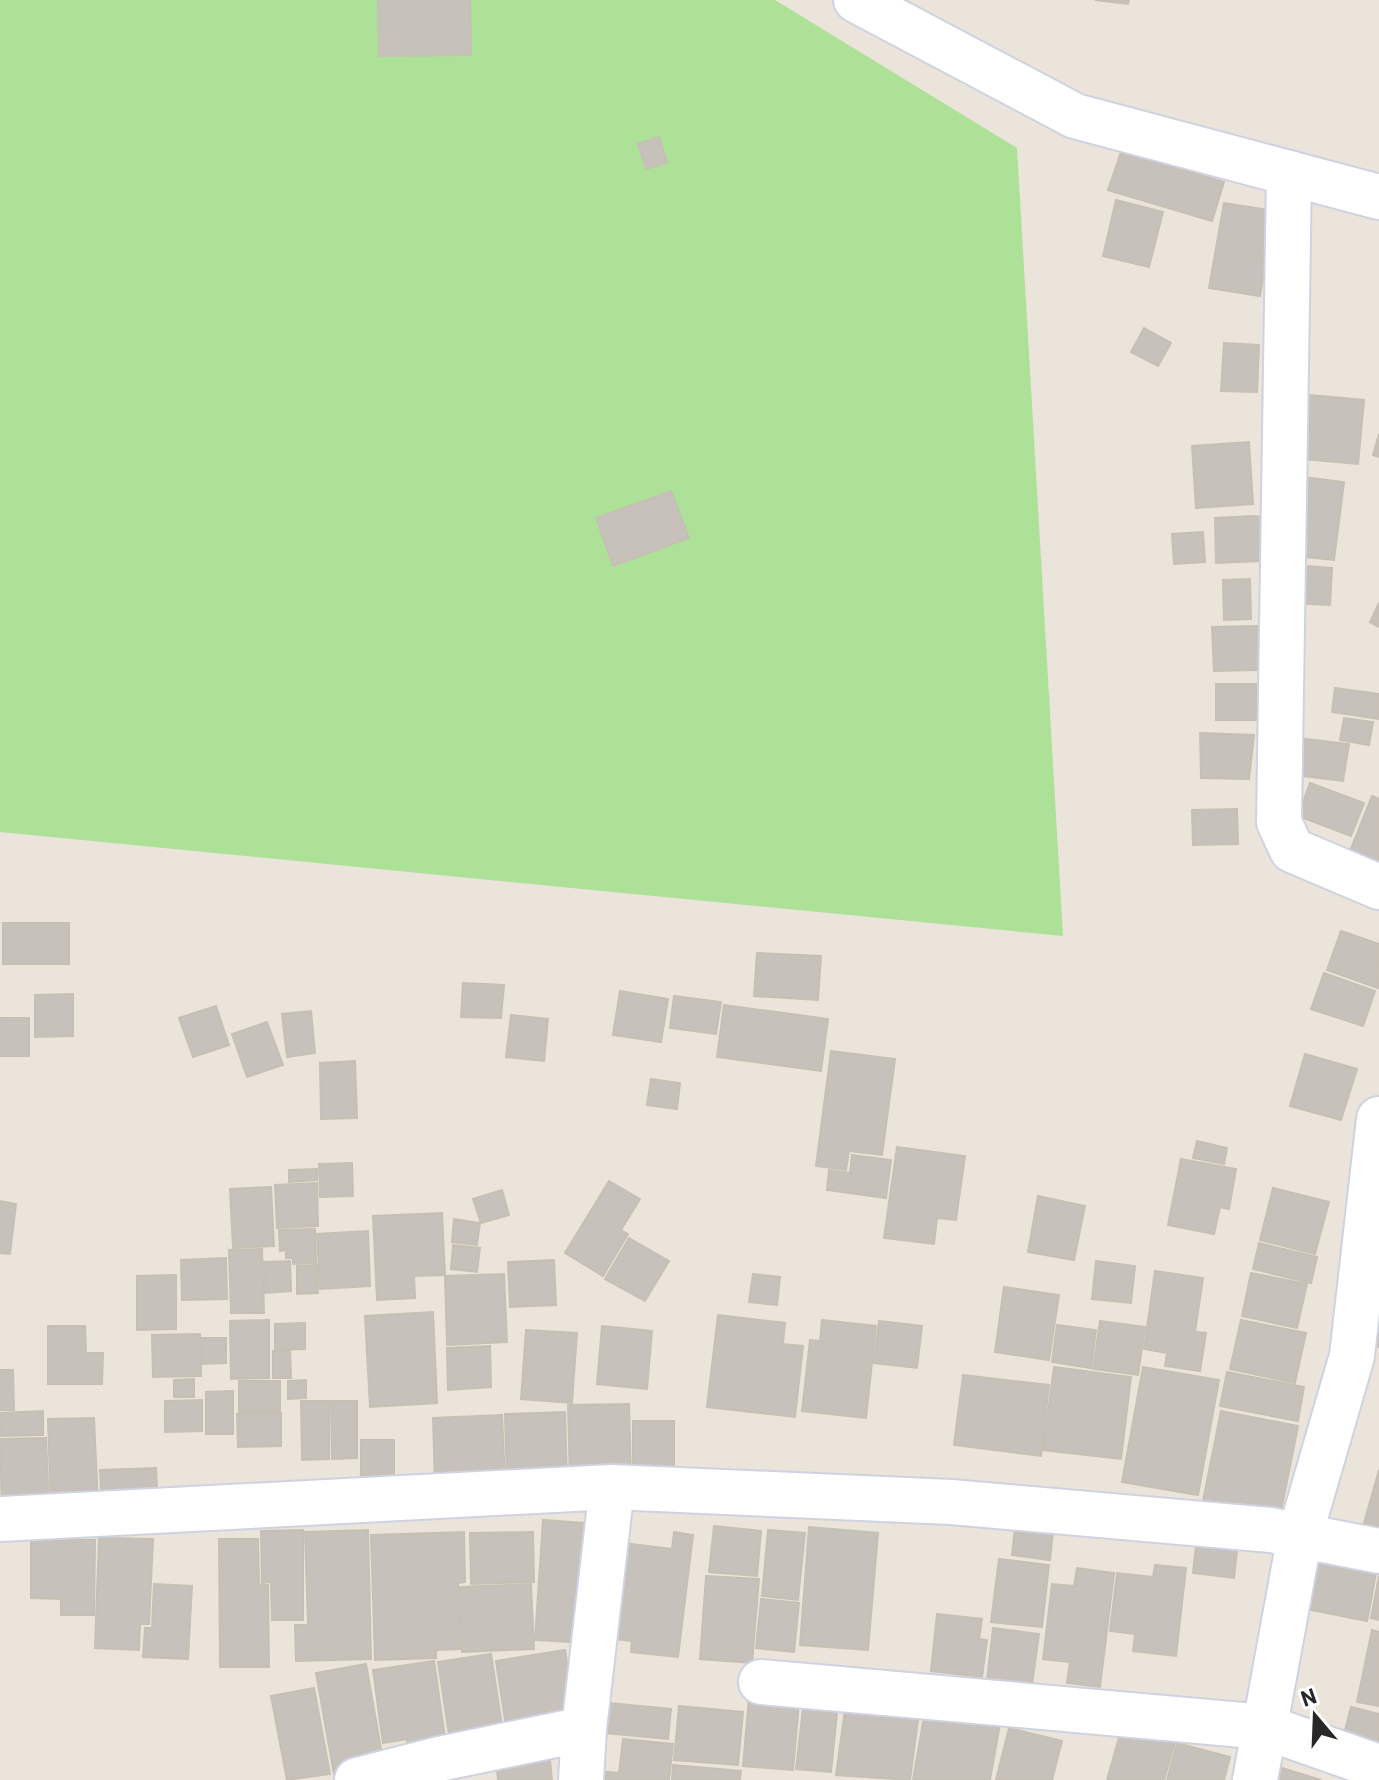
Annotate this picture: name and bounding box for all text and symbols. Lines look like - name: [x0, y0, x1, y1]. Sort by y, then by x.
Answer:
- north arrow: [1275, 1676, 1355, 1756]
- text: N: [1297, 1681, 1319, 1711]

